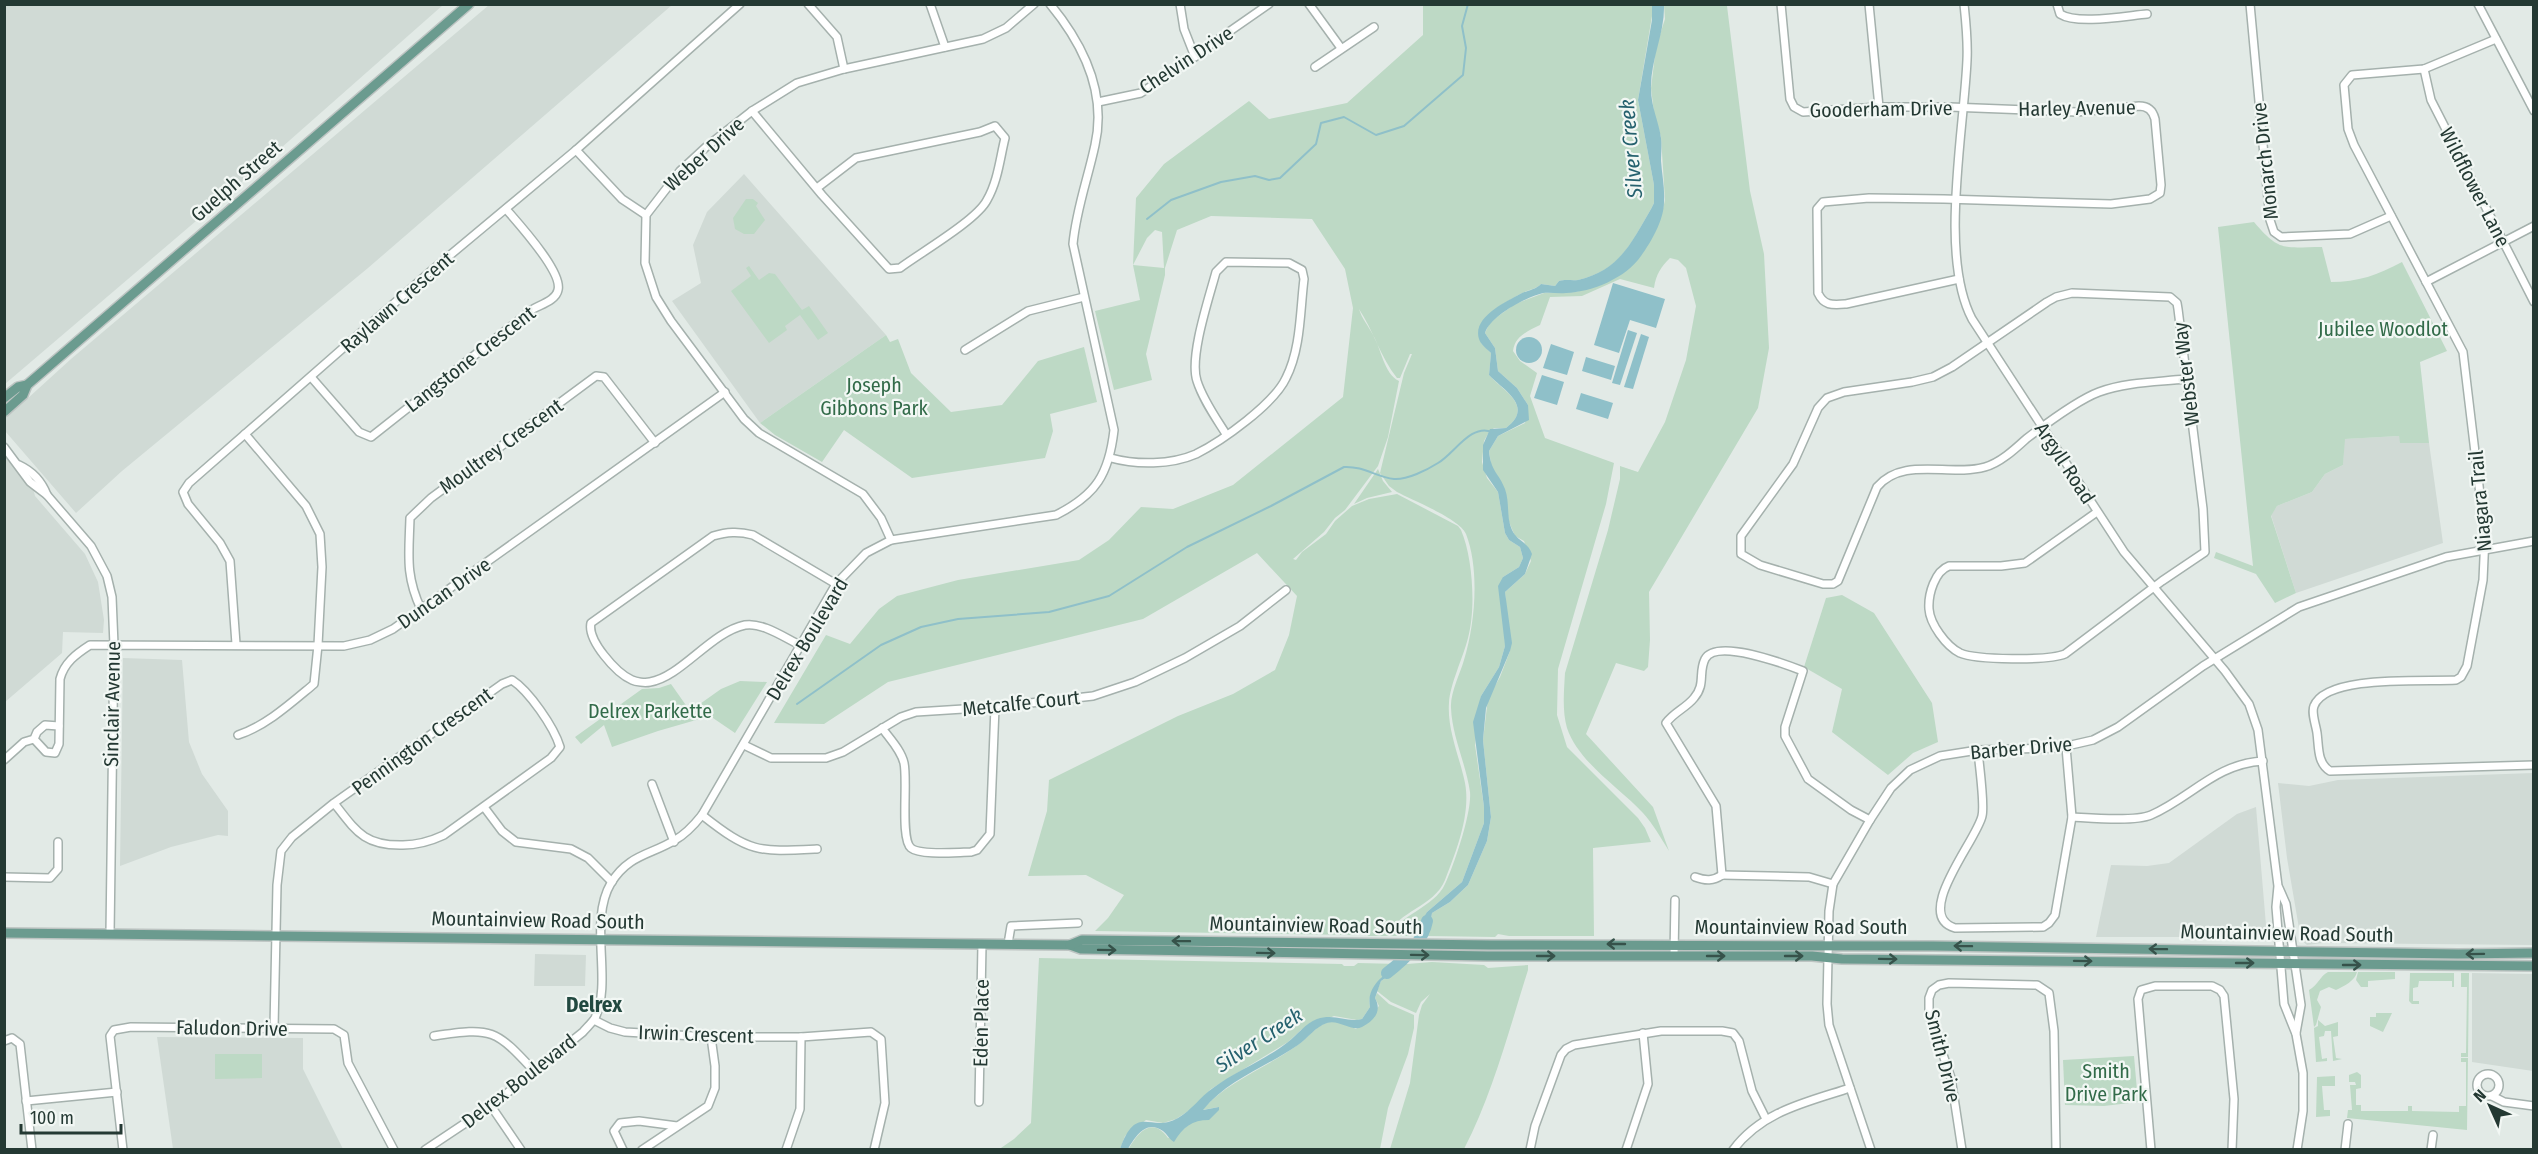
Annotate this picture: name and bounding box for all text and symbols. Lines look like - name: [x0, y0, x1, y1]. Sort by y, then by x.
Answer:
- street label: Chelvin Drive: [1135, 21, 1237, 99]
- street label: Harley Avenue: [2018, 95, 2136, 121]
- street label: Gooderham Drive: [1809, 96, 1953, 122]
- water label: Silver Creek: [1614, 98, 1648, 201]
- street label: Monarch Drive: [2247, 101, 2283, 221]
- street label: Weber Drive: [659, 112, 749, 196]
- street label: Wildflower Lane: [2435, 123, 2515, 251]
- street label: Guelph Street: [186, 135, 287, 227]
- street label: Raylawn Crescent: [335, 246, 459, 358]
- street label: Langstone Crescent: [400, 300, 540, 417]
- park label: Jubilee Woodlot: [2318, 317, 2448, 341]
- street label: Webster Way: [2168, 321, 2204, 427]
- park label: Joseph Gibbons Park: [820, 373, 928, 420]
- street label: Moultrey Crescent: [435, 393, 568, 499]
- street label: Argyll Road: [2030, 418, 2100, 508]
- street label: Niagara Trail: [2464, 449, 2496, 553]
- street label: Duncan Drive: [393, 552, 495, 634]
- street label: Delrex Boulevard: [761, 573, 853, 705]
- street label: Sinclair Avenue: [99, 641, 125, 767]
- street label: Pennington Crescent: [347, 682, 497, 800]
- street label: Metcalfe Court: [961, 685, 1082, 721]
- park label: Delrex Parkette: [588, 699, 712, 723]
- street label: Barber Drive: [1969, 732, 2073, 764]
- street label: Mountainview Road South: [431, 906, 645, 934]
- street label: Mountainview Road South: [1209, 911, 1423, 939]
- street label: Mountainview Road South: [1694, 915, 1908, 939]
- street label: Mountainview Road South: [2180, 919, 2394, 947]
- one-way arrow: [1171, 935, 1191, 947]
- one-way arrow: [1606, 938, 1626, 950]
- one-way arrow: [1954, 941, 1974, 952]
- one-way arrow: [2149, 943, 2169, 955]
- one-way arrow: [1096, 944, 1116, 955]
- one-way arrow: [1255, 947, 1275, 958]
- one-way arrow: [2466, 948, 2486, 959]
- one-way arrow: [1410, 949, 1430, 961]
- one-way arrow: [1535, 950, 1555, 962]
- one-way arrow: [1706, 950, 1726, 961]
- one-way arrow: [1783, 950, 1803, 962]
- one-way arrow: [1877, 953, 1897, 965]
- one-way arrow: [2072, 955, 2092, 967]
- one-way arrow: [2235, 957, 2255, 969]
- one-way arrow: [2342, 959, 2362, 970]
- street label: Eden Place: [968, 979, 994, 1067]
- district label: Delrex: [566, 992, 623, 1018]
- water label: Silver Creek: [1209, 1002, 1308, 1079]
- street label: Smith Drive: [1920, 1007, 1966, 1105]
- street label: Faludon Drive: [176, 1015, 288, 1041]
- street label: Irwin Crescent: [638, 1020, 755, 1048]
- street label: Delrex Boulevard: [457, 1029, 581, 1133]
- park label: Smith Drive Park: [2065, 1059, 2148, 1106]
- north arrow: [2460, 1076, 2520, 1136]
- text: N: [2470, 1086, 2490, 1106]
- scale bar: [21, 1097, 122, 1135]
- text: 100 m: [30, 1107, 74, 1129]

